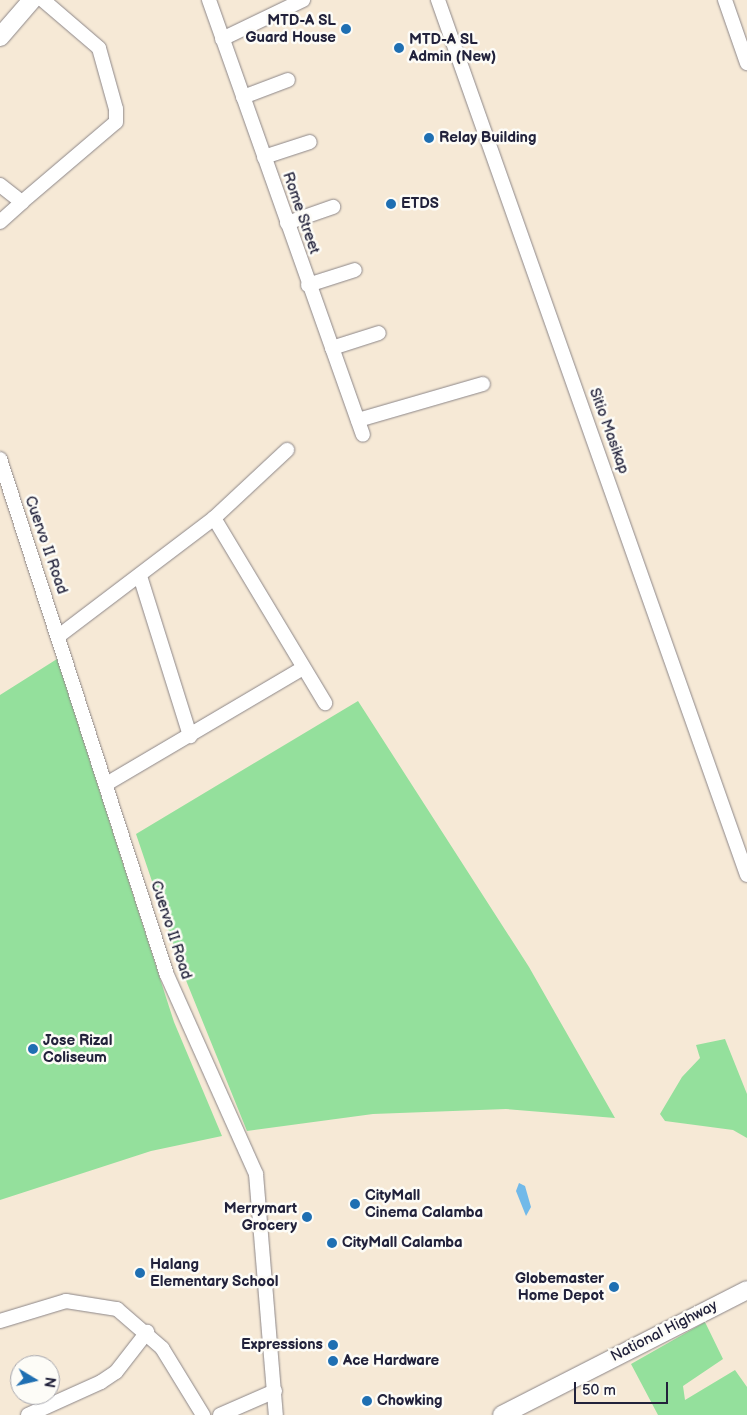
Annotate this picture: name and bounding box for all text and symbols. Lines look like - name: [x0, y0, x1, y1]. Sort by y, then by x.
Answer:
- place label: MTD-A SL Guard House: [245, 11, 336, 46]
- marker: MTD-A SL Guard House: [340, 23, 352, 35]
- place label: MTD-A SL Admin (New): [409, 30, 496, 65]
- marker: MTD-A SL Admin (New): [393, 42, 405, 54]
- place label: Relay Building: [439, 129, 537, 147]
- marker: Relay Building: [423, 132, 435, 144]
- street label: Rome Street: [279, 170, 323, 256]
- place label: ETDS: [401, 195, 439, 213]
- marker: ETDS: [385, 198, 397, 210]
- street label: Sitio Masikap: [585, 386, 633, 476]
- street label: Cuervo II Road: [21, 494, 71, 596]
- street label: Cuervo II Road: [147, 878, 195, 982]
- place label: Jose Rizal Coliseum: [43, 1031, 112, 1066]
- marker: Jose Rizal Coliseum: [27, 1043, 39, 1055]
- place label: CityMall Cinema Calamba: [365, 1186, 483, 1221]
- marker: CityMall Cinema Calamba: [349, 1198, 361, 1210]
- place label: Merrymart Grocery: [224, 1199, 297, 1234]
- marker: Merrymart Grocery: [301, 1211, 313, 1223]
- place label: CityMall Calamba: [342, 1234, 463, 1252]
- marker: CityMall Calamba: [326, 1237, 338, 1249]
- place label: Halang Elementary School: [150, 1255, 279, 1290]
- marker: Halang Elementary School: [134, 1267, 146, 1279]
- place label: Globemaster Home Depot: [515, 1269, 604, 1304]
- marker: Globemaster Home Depot: [608, 1281, 620, 1293]
- street label: National Highway: [608, 1296, 720, 1366]
- place label: Expressions: [241, 1336, 323, 1354]
- marker: Expressions: [327, 1339, 339, 1351]
- place label: Ace Hardware: [343, 1352, 439, 1370]
- north arrow: [10, 1355, 60, 1405]
- marker: Ace Hardware: [327, 1355, 339, 1367]
- scale bar: [577, 1372, 671, 1404]
- text: N: [40, 1376, 59, 1389]
- text: 50 m: [582, 1381, 616, 1400]
- place label: Chowking: [377, 1392, 443, 1410]
- marker: Chowking: [361, 1395, 373, 1407]

